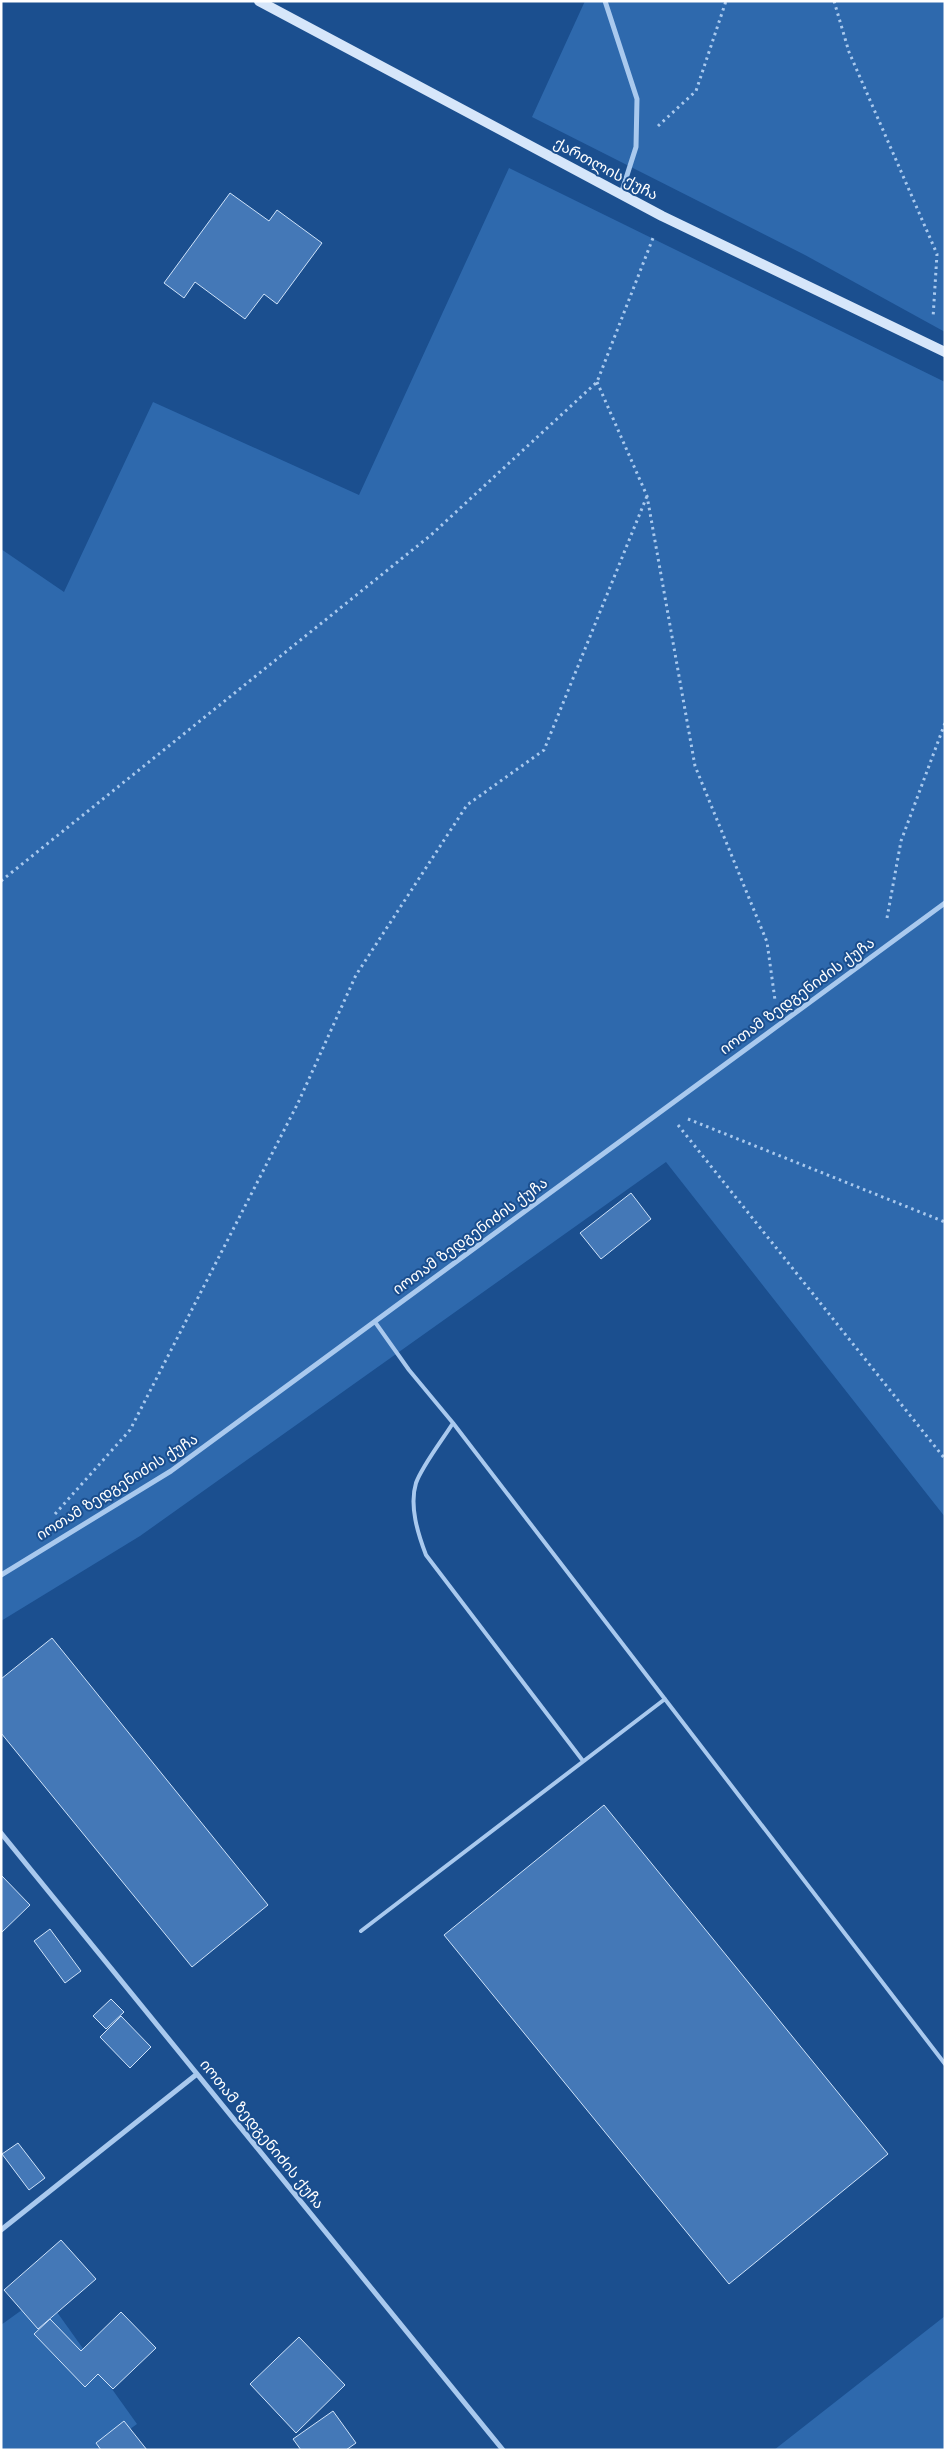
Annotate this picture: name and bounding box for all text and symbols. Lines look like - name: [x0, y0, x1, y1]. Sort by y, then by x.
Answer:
- street label: ქართლის ქუჩა: [551, 133, 662, 204]
- street label: იოთამ ზედგენიძის ქუჩა: [715, 933, 878, 1058]
- street label: იოთამ ზედგენიძის ქუჩა: [388, 1173, 551, 1298]
- street label: იოთამ ზედგენიძის ქუჩა: [32, 1429, 201, 1544]
- street label: იოთამ ზედგენიძის ქუჩა: [196, 2055, 329, 2212]

